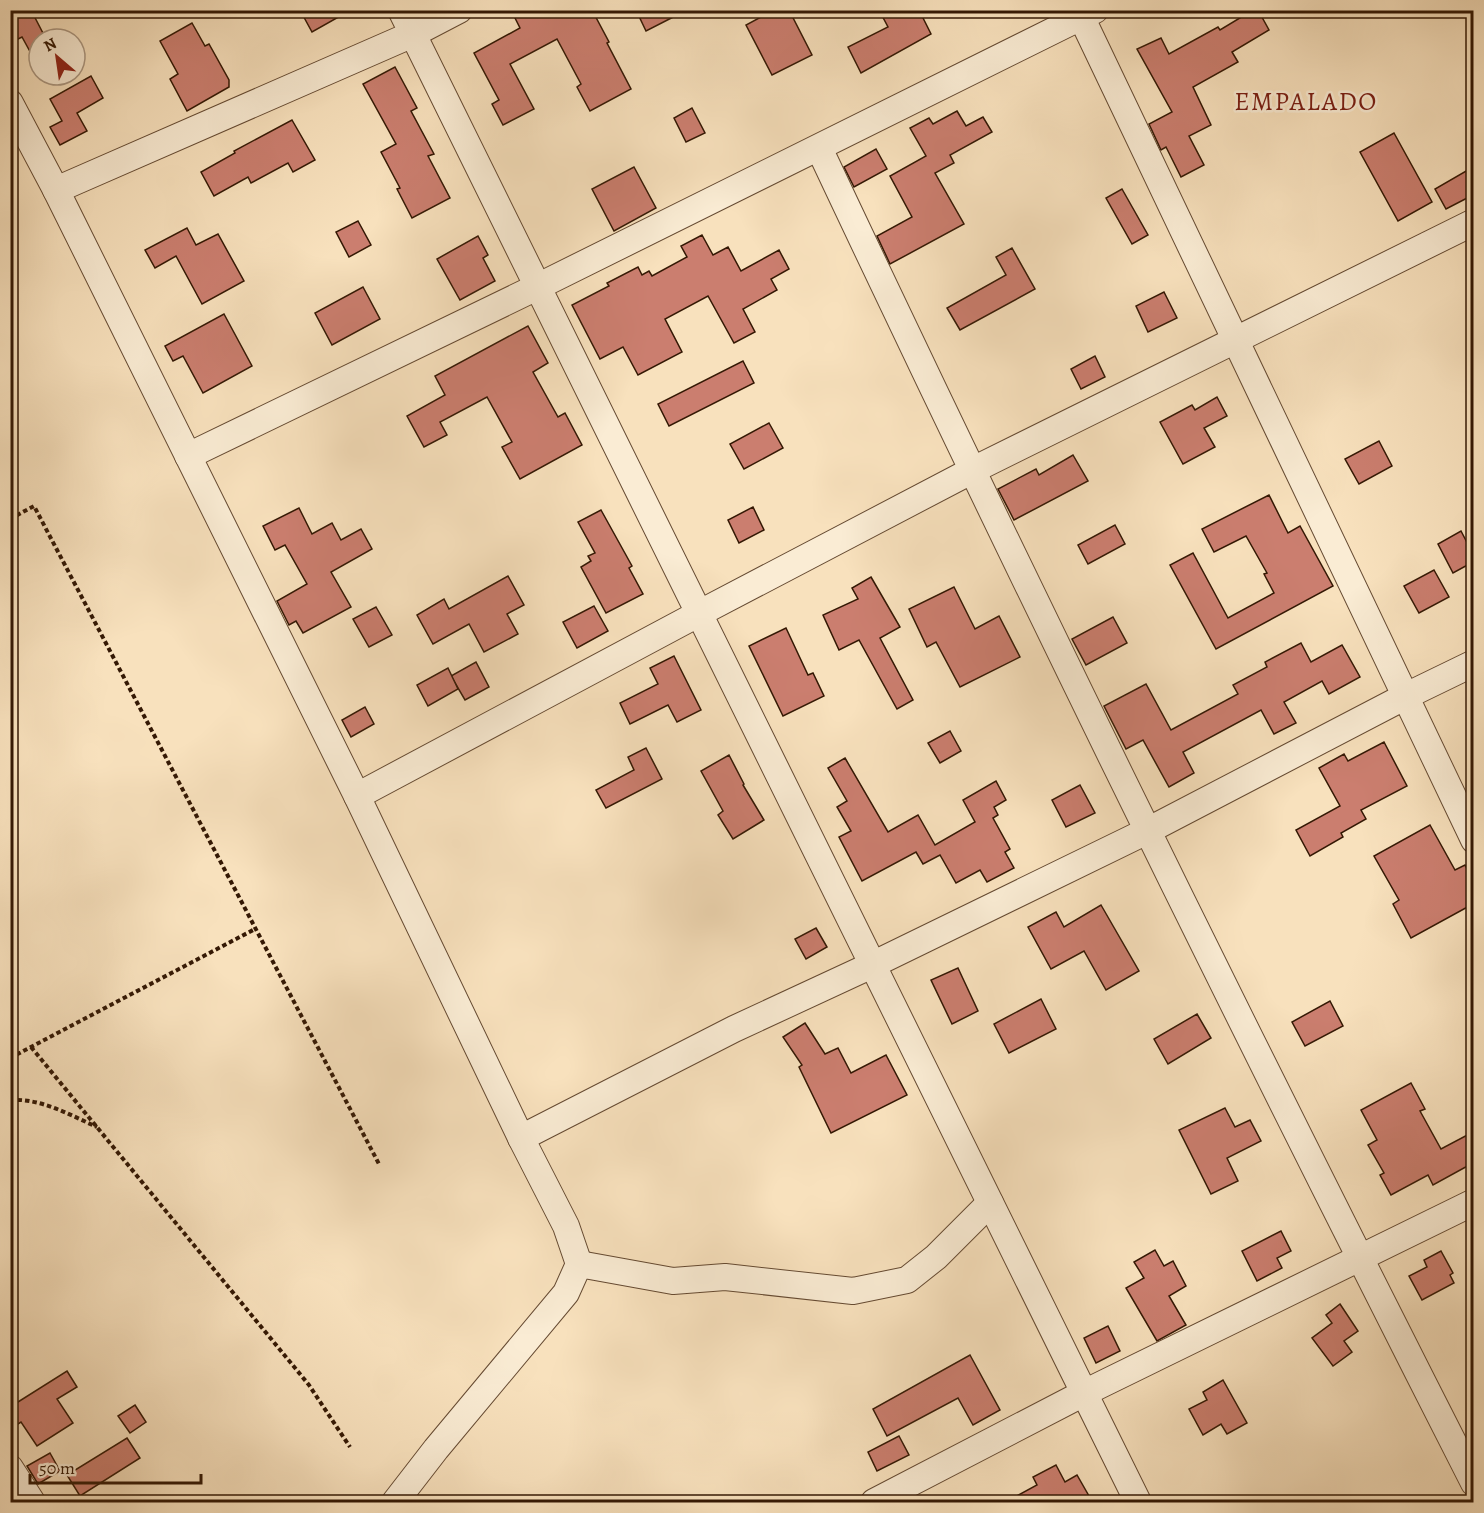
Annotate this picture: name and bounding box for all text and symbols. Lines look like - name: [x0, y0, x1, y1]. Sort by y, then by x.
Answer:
- north arrow: [27, 27, 87, 87]
- text: N: [40, 32, 61, 57]
- district label: EMPALADO: [1234, 84, 1378, 119]
- scale bar: [30, 1447, 201, 1485]
- text: 50 m: [39, 1456, 75, 1480]

